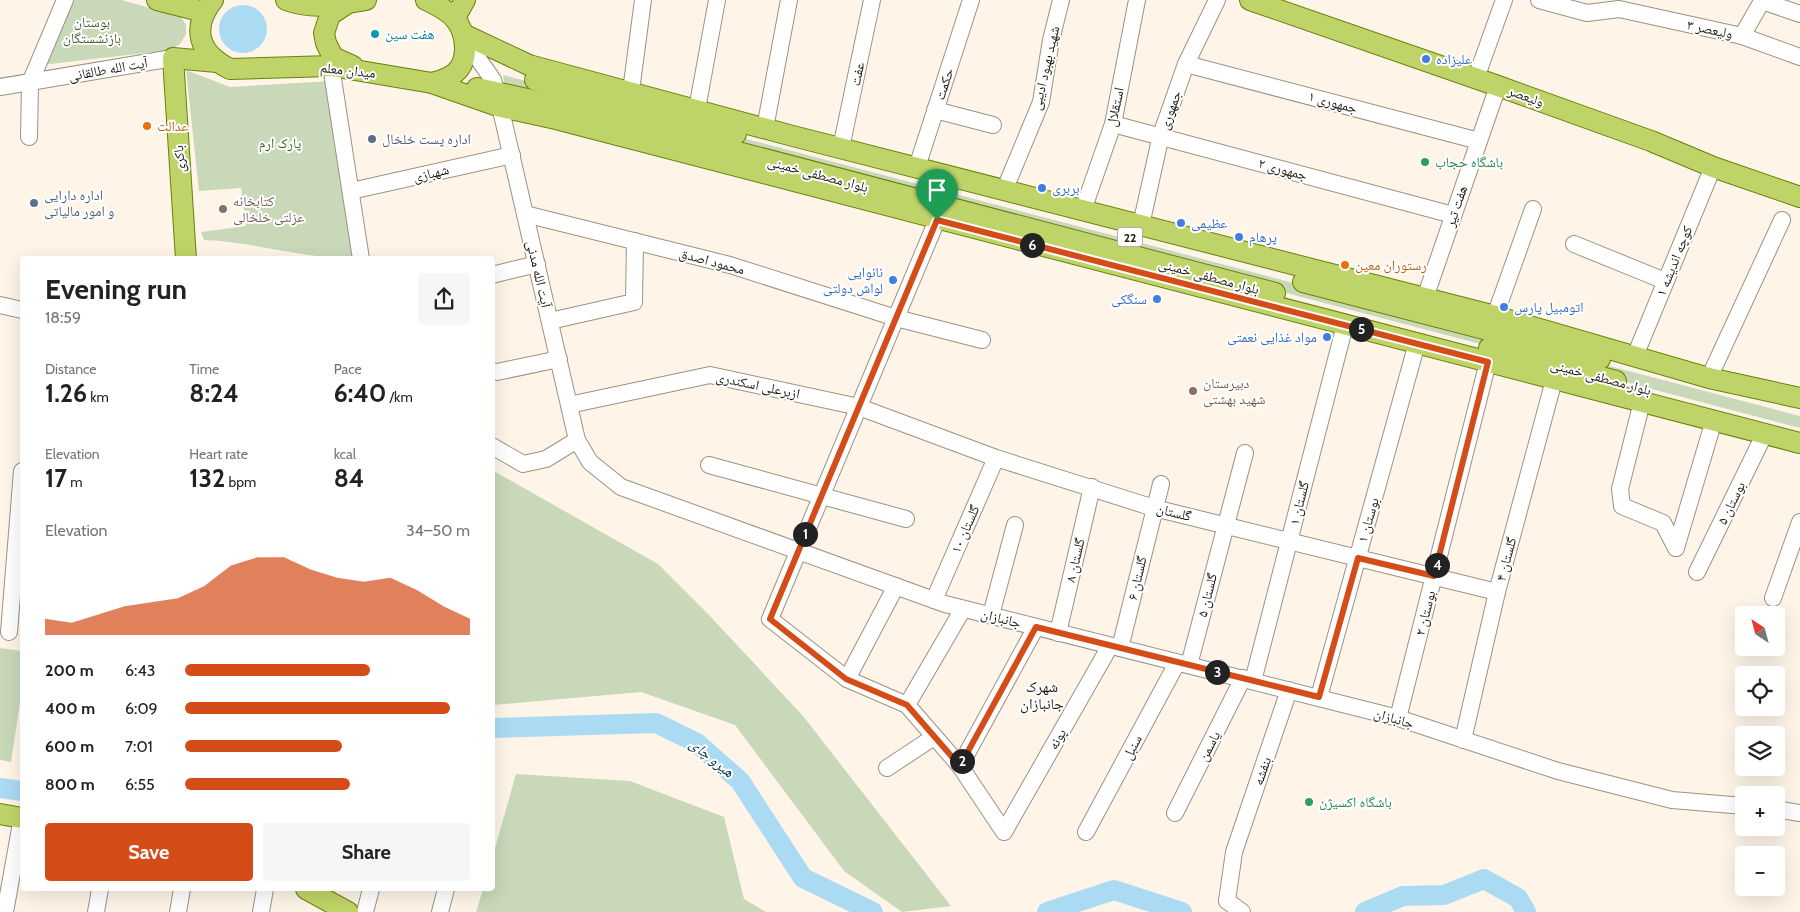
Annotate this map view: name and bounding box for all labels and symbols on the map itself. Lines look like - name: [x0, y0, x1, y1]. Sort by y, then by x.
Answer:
- park label: بوستان بازنشستگان: [63, 13, 121, 47]
- street label: ولیعصر ۳: [1685, 15, 1735, 43]
- street label: شهید بهبود ادیبی: [1027, 24, 1063, 112]
- place label: هفت سین: [385, 25, 435, 43]
- marker: هفت سین: [369, 28, 381, 40]
- place label: علیزاده: [1436, 50, 1472, 68]
- street label: آیت الله طالقانی: [67, 53, 149, 85]
- marker: علیزاده: [1420, 53, 1432, 65]
- street label: میدان معلم: [319, 58, 377, 83]
- street label: عفت: [846, 60, 868, 88]
- street label: حکمت: [930, 66, 958, 102]
- street label: ولیعصر: [1505, 81, 1546, 111]
- street label: استقلال: [1102, 86, 1128, 128]
- street label: جمهوری ۱: [1306, 87, 1360, 117]
- street label: جمهوری: [1155, 88, 1185, 132]
- place label: عدالت: [157, 117, 188, 135]
- marker: عدالت: [141, 120, 153, 132]
- place label: اداره پست خلخال: [382, 130, 471, 148]
- marker: اداره پست خلخال: [366, 133, 378, 145]
- park label: پارک ارم: [259, 134, 301, 153]
- street label: باکری: [169, 145, 189, 173]
- street label: بلوار مصطفی خمینی: [766, 152, 870, 196]
- place label: باشگاه حجاب: [1435, 153, 1503, 171]
- street label: جمهوری ۲: [1256, 154, 1310, 184]
- marker: باشگاه حجاب: [1419, 156, 1431, 168]
- street label: شهبازی: [411, 160, 451, 186]
- pin: [916, 169, 958, 220]
- place label: بربری: [1052, 179, 1080, 197]
- marker: بربری: [1036, 182, 1048, 194]
- street label: هفت تیر: [1440, 183, 1471, 230]
- place label: اداره دارایی و امور مالیاتی: [44, 186, 114, 220]
- place label: کتابخانه عزلتی خلخالی: [233, 192, 304, 226]
- marker: اداره دارایی و امور مالیاتی: [28, 197, 40, 209]
- marker: کتابخانه عزلتی خلخالی: [217, 203, 229, 215]
- place label: عظیمی: [1191, 214, 1227, 232]
- marker: عظیمی: [1175, 217, 1187, 229]
- street label: کوچه اندیشه ۱: [1652, 223, 1696, 299]
- road number: 22: [1118, 228, 1142, 246]
- place label: پرهام: [1249, 228, 1277, 247]
- marker: پرهام: [1233, 231, 1245, 243]
- pin: 6: [1020, 232, 1044, 258]
- street label: آیت‌ الله مدنی: [523, 239, 556, 310]
- street label: محمود اصدق: [677, 244, 747, 278]
- street label: بلوار مصطفی خمینی: [1157, 254, 1261, 298]
- place label: رستوران معین: [1355, 256, 1427, 274]
- marker: رستوران معین: [1339, 259, 1351, 271]
- place label: نانوایی لواش دولتی: [823, 263, 883, 297]
- marker: نانوایی لواش دولتی: [887, 274, 899, 286]
- place label: سنگکی: [1111, 290, 1147, 308]
- marker: سنگکی: [1151, 293, 1163, 305]
- place label: اتومبیل پارس: [1514, 298, 1584, 316]
- marker: اتومبیل پارس: [1498, 301, 1510, 313]
- pin: 5: [1348, 316, 1374, 342]
- place label: مواد غذایی نعمتی: [1227, 328, 1317, 346]
- marker: مواد غذایی نعمتی: [1321, 331, 1333, 343]
- street label: بلوار مصطفی خمینی: [1549, 355, 1653, 399]
- street label: ازبرعلی اسکندری: [714, 367, 802, 403]
- place label: دبیرستان شهید بهشتی: [1203, 374, 1266, 408]
- marker: دبیرستان شهید بهشتی: [1187, 385, 1199, 397]
- street label: بوستان ۵: [1713, 478, 1749, 528]
- street label: گلستان ۱: [1285, 479, 1313, 527]
- street label: بوستان ۱: [1353, 495, 1383, 545]
- street label: گلستان: [1155, 499, 1193, 525]
- street label: گلستان ۱۰: [946, 502, 984, 556]
- pin: 1: [792, 522, 818, 546]
- street label: گلستان ۴: [1492, 535, 1521, 583]
- street label: گلستان ۸: [1061, 536, 1089, 584]
- pin: 4: [1424, 552, 1450, 578]
- street label: گلستان ۶: [1123, 554, 1151, 602]
- street label: گلستان ۵: [1193, 571, 1221, 619]
- street label: بوستان ۲: [1411, 588, 1439, 637]
- street label: جانبازان: [979, 604, 1023, 632]
- north arrow: [1735, 606, 1785, 656]
- pin: 3: [1204, 660, 1230, 684]
- district label: شهرک جانبازان: [1020, 678, 1064, 714]
- street label: جانبازان: [1372, 704, 1416, 732]
- street label: پونه: [1044, 725, 1070, 753]
- street label: یاسمن: [1194, 728, 1224, 764]
- street label: سنبل: [1118, 731, 1146, 763]
- water label: هیرو چای: [686, 735, 738, 782]
- pin: 2: [950, 748, 974, 774]
- street label: بنفشه: [1249, 754, 1275, 788]
- place label: باشگاه اکسیژن: [1319, 793, 1392, 811]
- marker: باشگاه اکسیژن: [1303, 796, 1315, 808]

